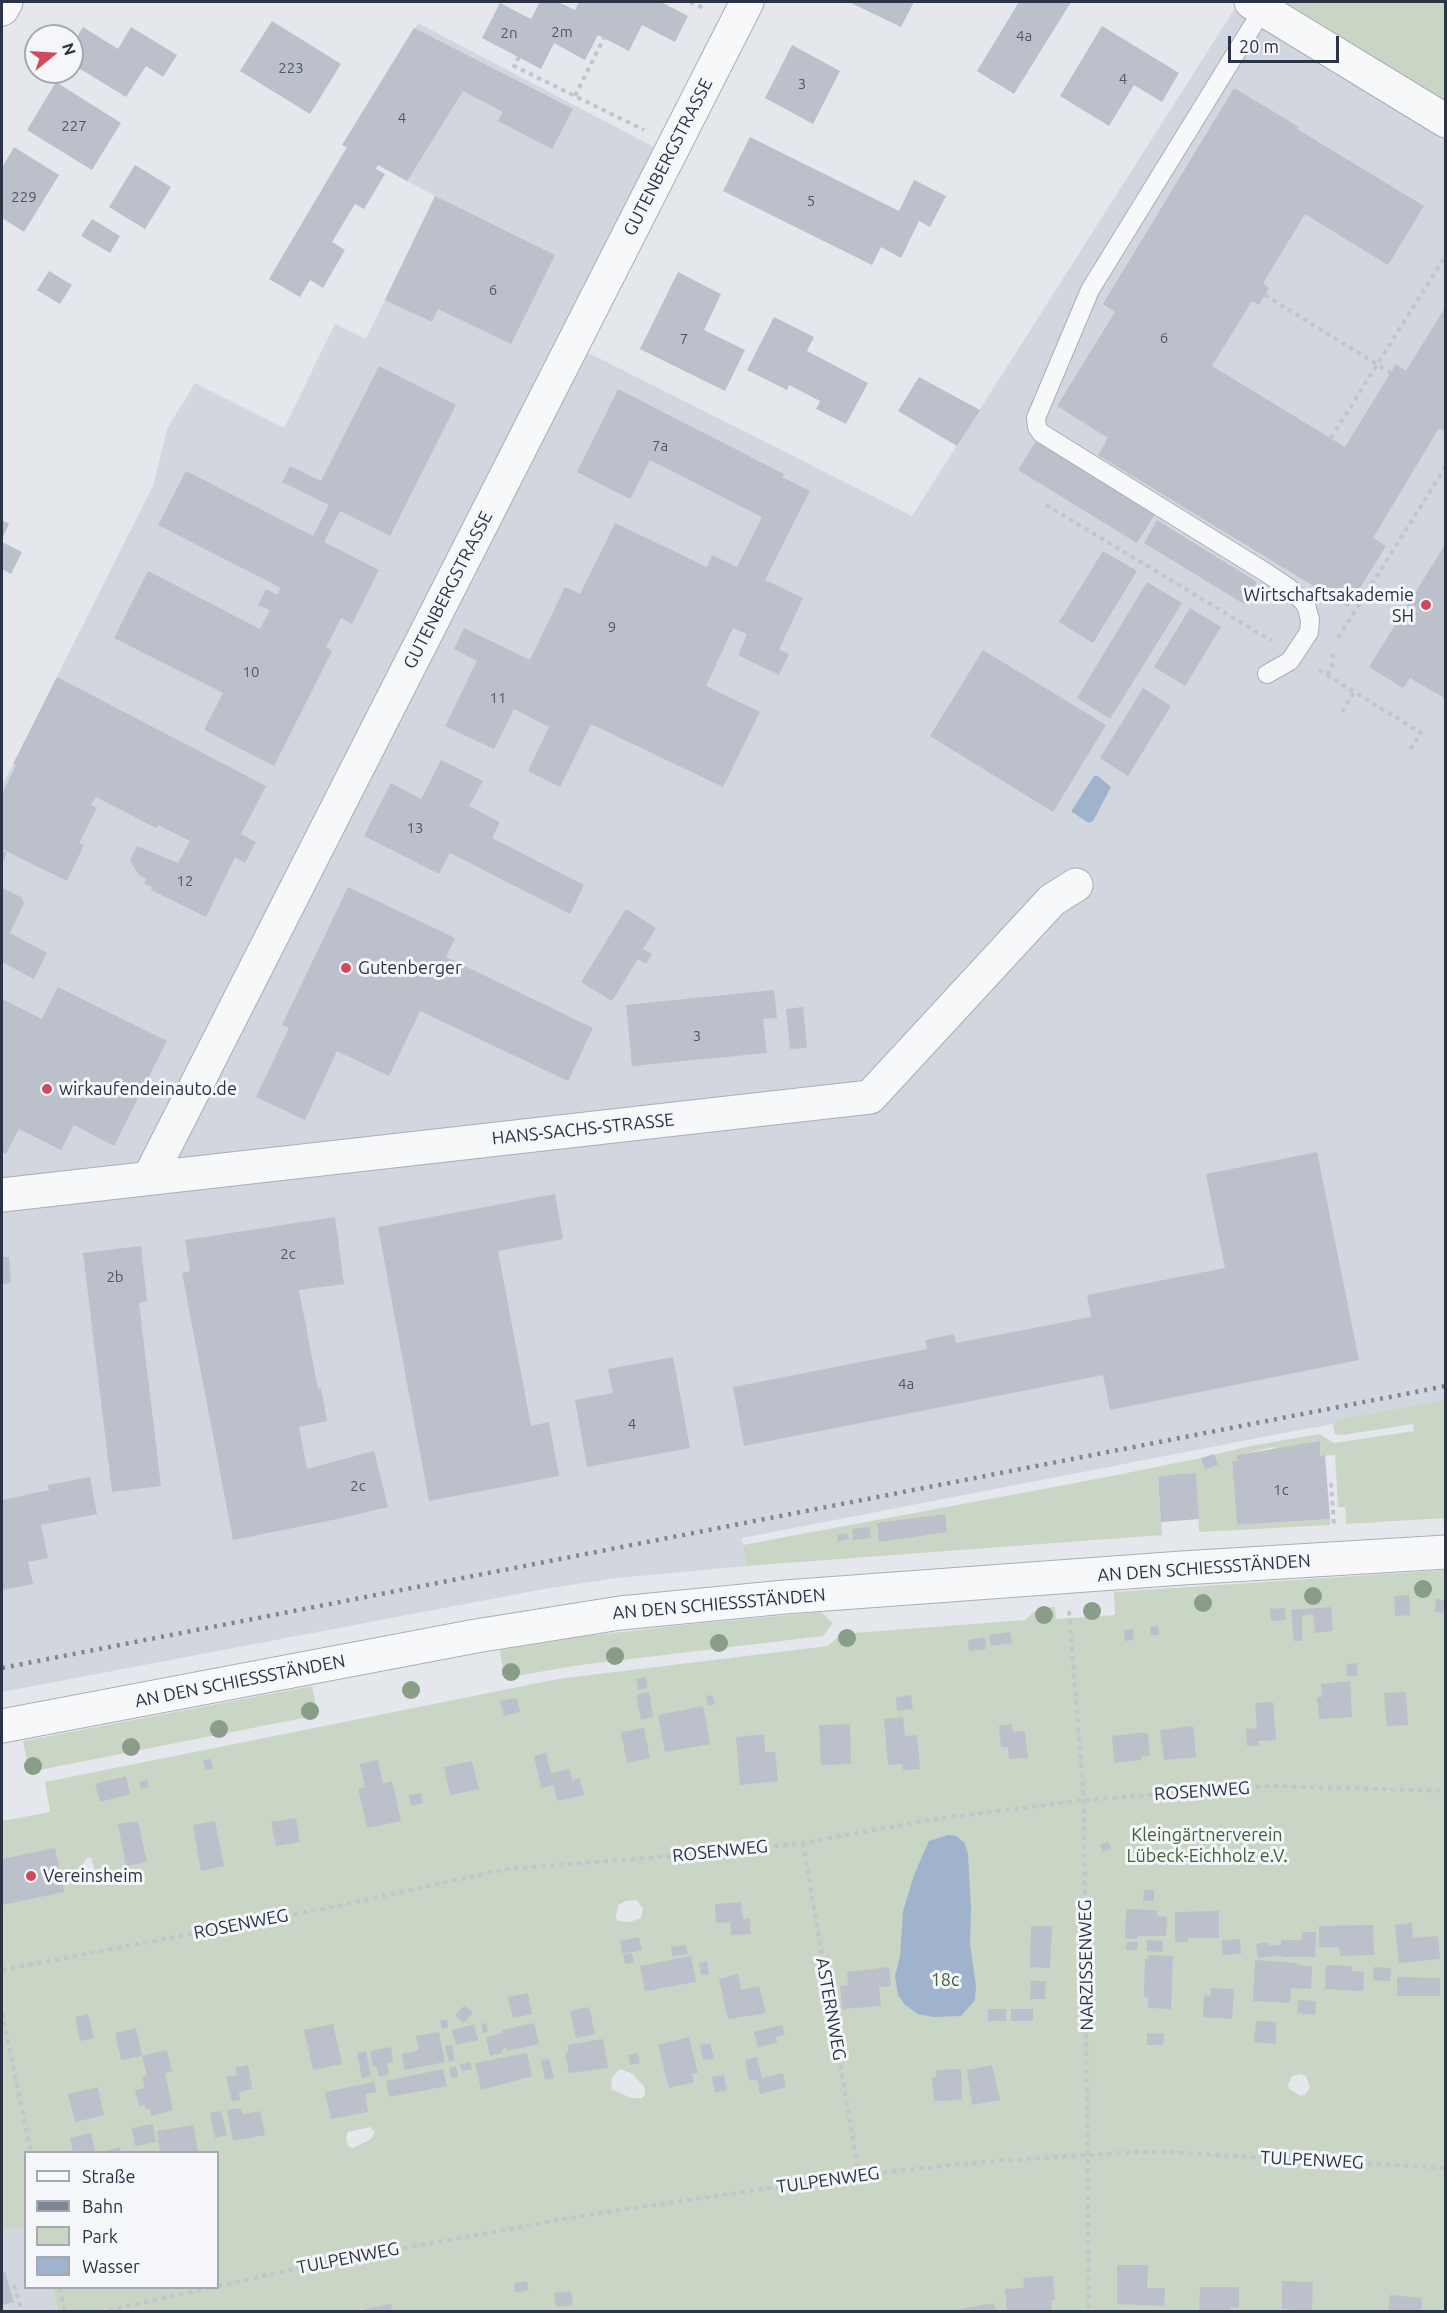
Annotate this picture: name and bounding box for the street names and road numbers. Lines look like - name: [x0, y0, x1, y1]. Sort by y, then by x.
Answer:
- street label: GUTENBERGSTRASSE: [619, 75, 717, 239]
- street label: GUTENBERGSTRASSE: [399, 508, 497, 672]
- street label: HANS-SACHS-STRASSE: [491, 1109, 675, 1149]
- street label: AN DEN SCHIESSSTÄNDEN: [1097, 1550, 1311, 1586]
- street label: AN DEN SCHIESSSTÄNDEN: [612, 1584, 826, 1624]
- street label: AN DEN SCHIESSSTÄNDEN: [133, 1650, 347, 1712]
- street label: ROSENWEG: [1153, 1777, 1251, 1805]
- street label: ROSENWEG: [671, 1835, 769, 1867]
- street label: NARZISSENWEG: [1074, 1899, 1098, 2031]
- street label: ROSENWEG: [192, 1904, 290, 1944]
- street label: ASTERNWEG: [811, 1956, 851, 2062]
- street label: TULPENWEG: [1260, 2147, 1364, 2173]
- street label: TULPENWEG: [775, 2162, 881, 2198]
- street label: TULPENWEG: [295, 2238, 401, 2278]

